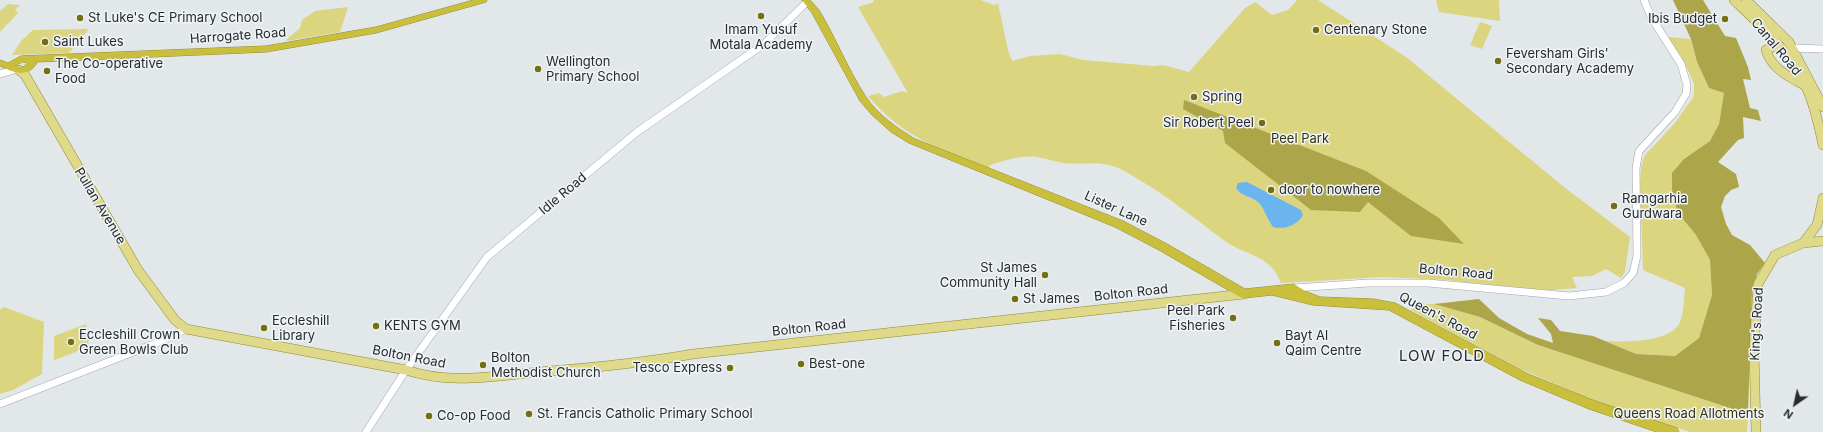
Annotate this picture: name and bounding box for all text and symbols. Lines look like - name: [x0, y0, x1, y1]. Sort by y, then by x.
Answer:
- place label: St Luke's CE Primary School: [88, 10, 262, 26]
- marker: Imam Yusuf Motala Academy: [756, 11, 766, 21]
- place label: Ibis Budget: [1648, 11, 1717, 27]
- marker: St Luke's CE Primary School: [75, 13, 85, 23]
- marker: Ibis Budget: [1720, 14, 1730, 24]
- street label: Canal Road: [1748, 15, 1804, 79]
- place label: Imam Yusuf Motala Academy: [709, 22, 813, 53]
- place label: Centenary Stone: [1324, 22, 1427, 38]
- street label: Harrogate Road: [189, 25, 287, 47]
- marker: Centenary Stone: [1311, 25, 1321, 35]
- place label: Saint Lukes: [53, 34, 124, 50]
- marker: Saint Lukes: [40, 37, 50, 47]
- place label: Feversham Girls' Secondary Academy: [1506, 46, 1634, 77]
- place label: Wellington Primary School: [546, 54, 639, 85]
- place label: The Co-operative Food: [55, 56, 163, 87]
- marker: Feversham Girls' Secondary Academy: [1493, 56, 1503, 66]
- marker: Wellington Primary School: [533, 64, 543, 74]
- marker: The Co-operative Food: [42, 66, 52, 76]
- place label: Spring: [1202, 89, 1242, 105]
- marker: Spring: [1189, 92, 1199, 102]
- place label: Sir Robert Peel: [1163, 115, 1254, 131]
- marker: Sir Robert Peel: [1257, 118, 1267, 128]
- park label: Peel Park: [1271, 131, 1329, 147]
- street label: Pullan Avenue: [71, 165, 129, 247]
- street label: Idle Road: [536, 170, 590, 218]
- place label: door to nowhere: [1279, 182, 1380, 198]
- marker: door to nowhere: [1266, 185, 1276, 195]
- street label: Lister Lane: [1082, 188, 1150, 230]
- place label: Ramgarhia Gurdwara: [1622, 191, 1687, 222]
- marker: Ramgarhia Gurdwara: [1609, 201, 1619, 211]
- place label: St James Community Hall: [940, 260, 1037, 291]
- street label: Bolton Road: [1418, 261, 1494, 283]
- marker: St James Community Hall: [1040, 270, 1050, 280]
- street label: Bolton Road: [1093, 281, 1169, 305]
- street label: King's Road: [1747, 287, 1767, 361]
- street label: Queen's Road: [1396, 289, 1480, 343]
- place label: St James: [1023, 291, 1080, 307]
- marker: St James: [1010, 294, 1020, 304]
- place label: Peel Park Fisheries: [1167, 303, 1225, 334]
- place label: Eccleshill Library: [272, 313, 329, 344]
- marker: Peel Park Fisheries: [1228, 313, 1238, 323]
- street label: Bolton Road: [771, 316, 847, 340]
- place label: KENTS GYM: [384, 318, 461, 334]
- marker: KENTS GYM: [371, 321, 381, 331]
- marker: Eccleshill Library: [259, 323, 269, 333]
- place label: Eccleshill Crown Green Bowls Club: [79, 327, 189, 358]
- place label: Bayt Al Qaim Centre: [1285, 328, 1362, 359]
- marker: Eccleshill Crown Green Bowls Club: [66, 337, 76, 347]
- marker: Bayt Al Qaim Centre: [1272, 338, 1282, 348]
- street label: Bolton Road: [371, 342, 447, 372]
- district label: LOW FOLD: [1399, 347, 1485, 365]
- place label: Bolton Methodist Church: [491, 350, 601, 381]
- place label: Best-one: [809, 356, 865, 372]
- marker: Best-one: [796, 359, 806, 369]
- marker: Bolton Methodist Church: [478, 360, 488, 370]
- place label: Tesco Express: [632, 360, 722, 376]
- marker: Tesco Express: [725, 363, 735, 373]
- north arrow: [1775, 384, 1815, 424]
- place label: St. Francis Catholic Primary School: [537, 406, 753, 422]
- park label: Queens Road Allotments: [1614, 406, 1764, 422]
- text: N: [1781, 406, 1796, 422]
- place label: Co-op Food: [437, 408, 510, 424]
- marker: St. Francis Catholic Primary School: [524, 409, 534, 419]
- marker: Co-op Food: [424, 411, 434, 421]

